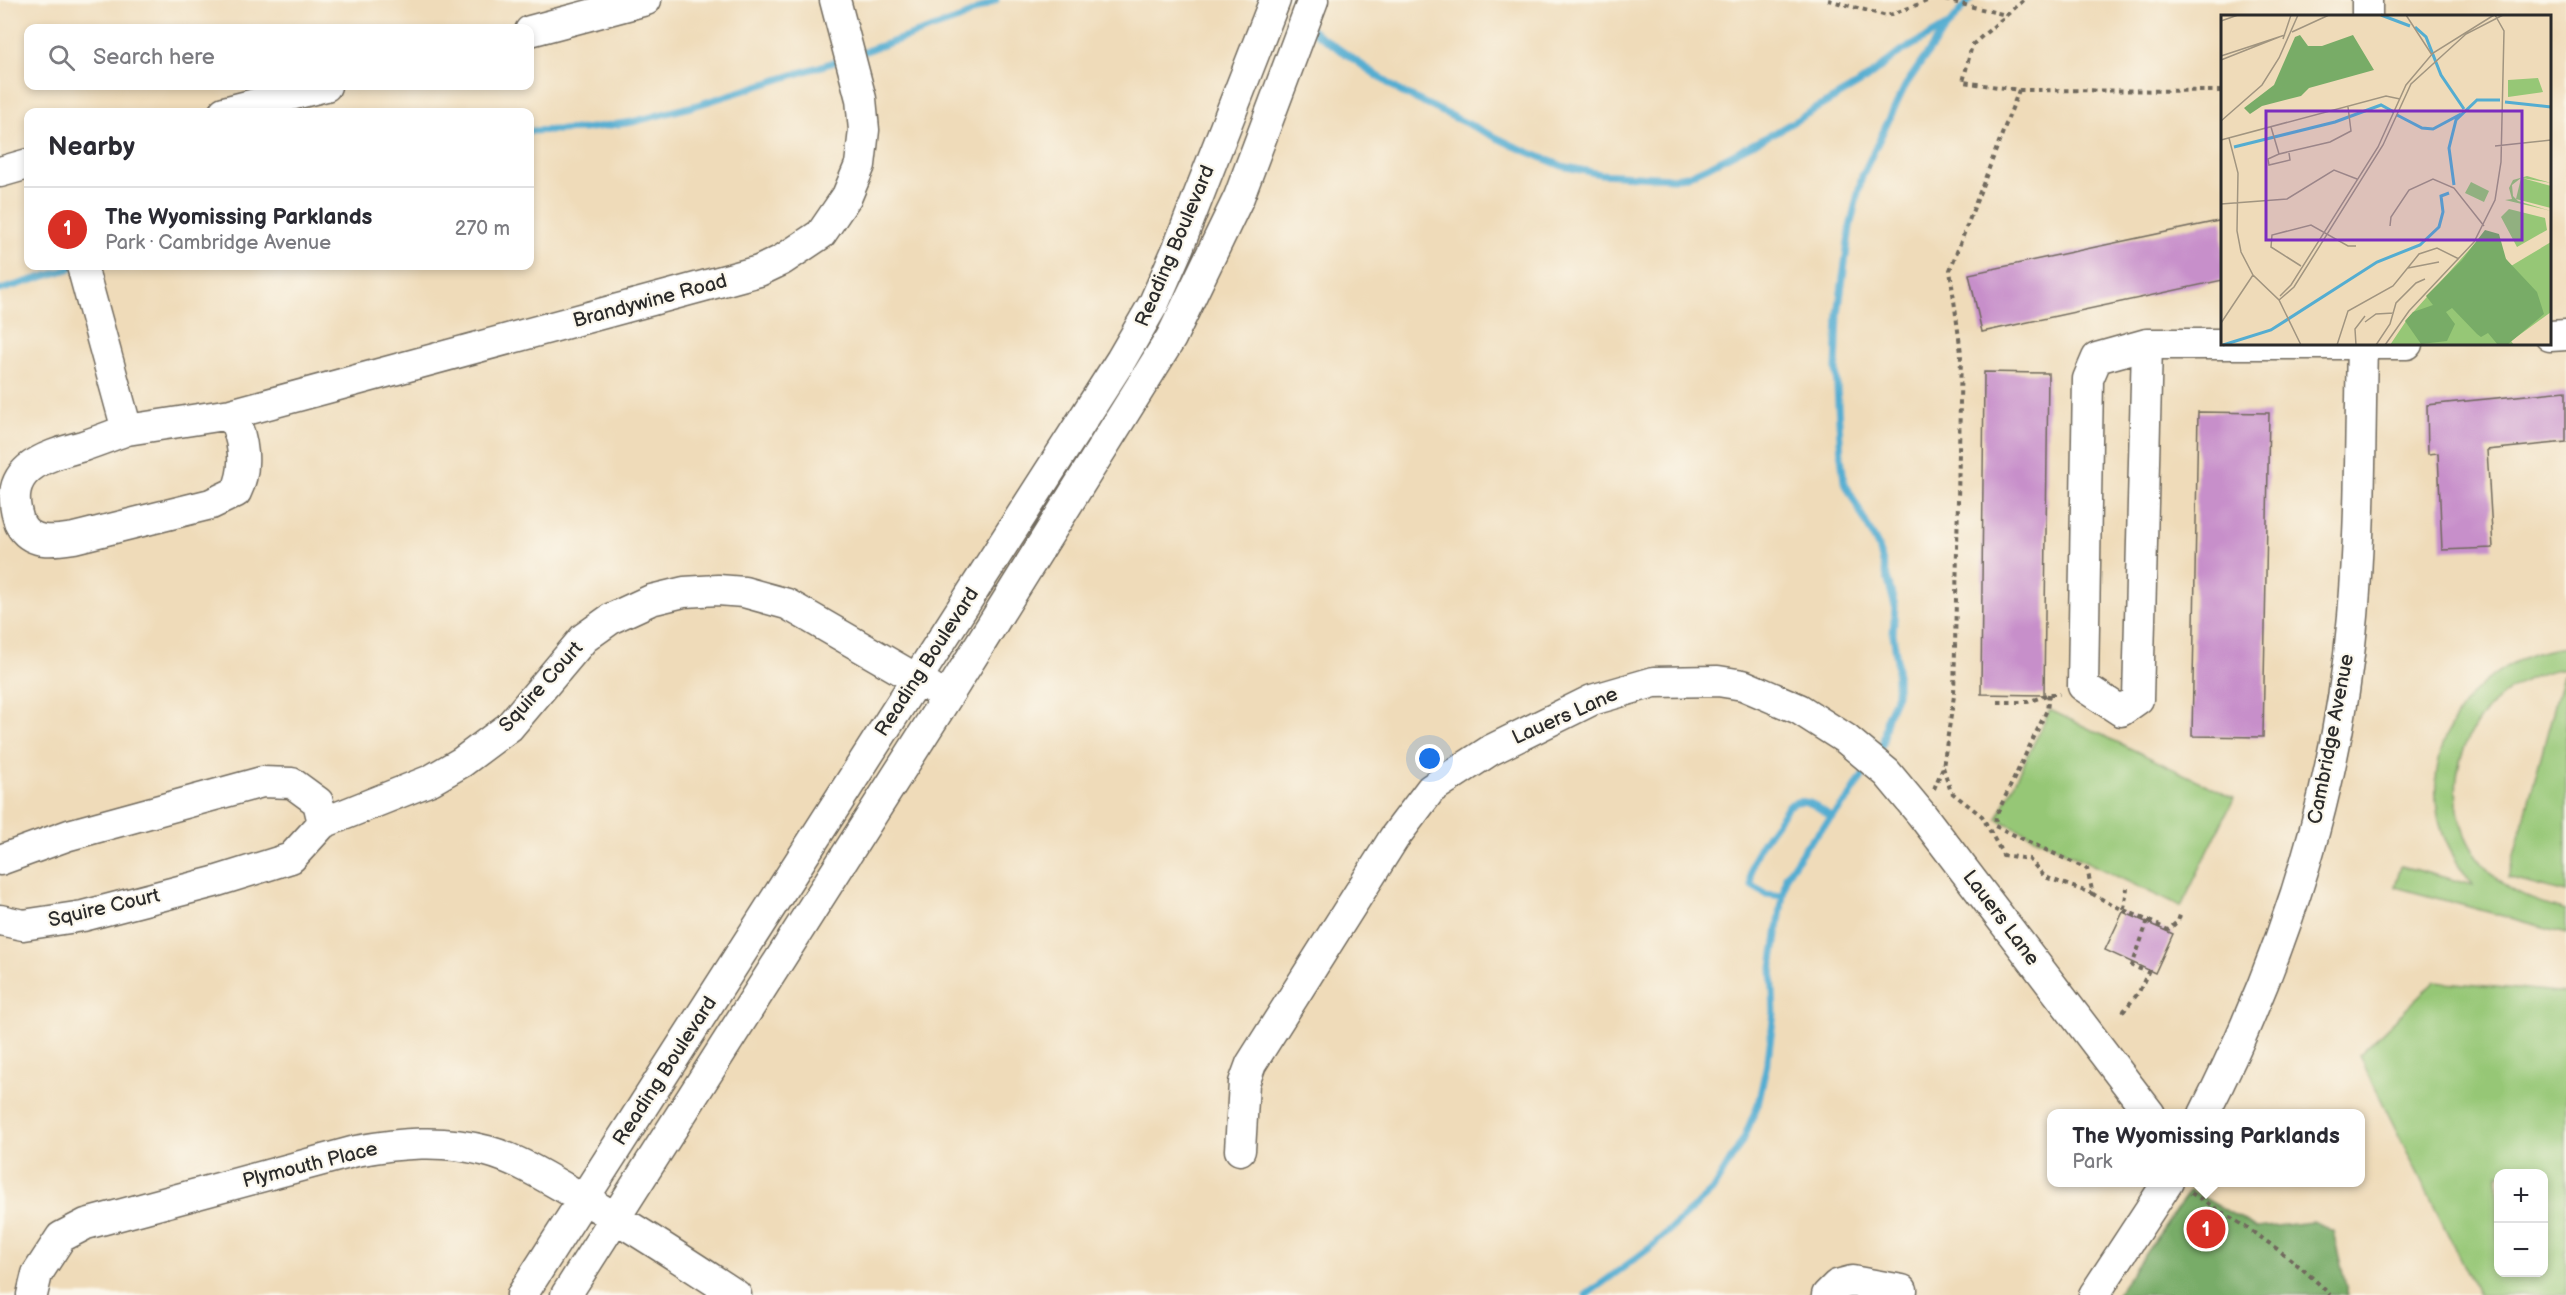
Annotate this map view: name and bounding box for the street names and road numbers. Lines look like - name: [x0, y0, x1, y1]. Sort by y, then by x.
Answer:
- street label: Reading Boulevard: [1130, 162, 1220, 330]
- street label: Brandywine Road: [570, 269, 730, 333]
- street label: Reading Boulevard: [870, 583, 984, 741]
- street label: Squire Court: [494, 637, 588, 737]
- street label: Cambridge Avenue: [2303, 652, 2359, 826]
- street label: Lauers Lane: [1508, 682, 1622, 750]
- street label: Lauers Lane: [1957, 866, 2045, 970]
- street label: Squire Court: [46, 884, 162, 932]
- street label: Reading Boulevard: [608, 992, 722, 1150]
- street label: Plymouth Place: [240, 1137, 380, 1193]

